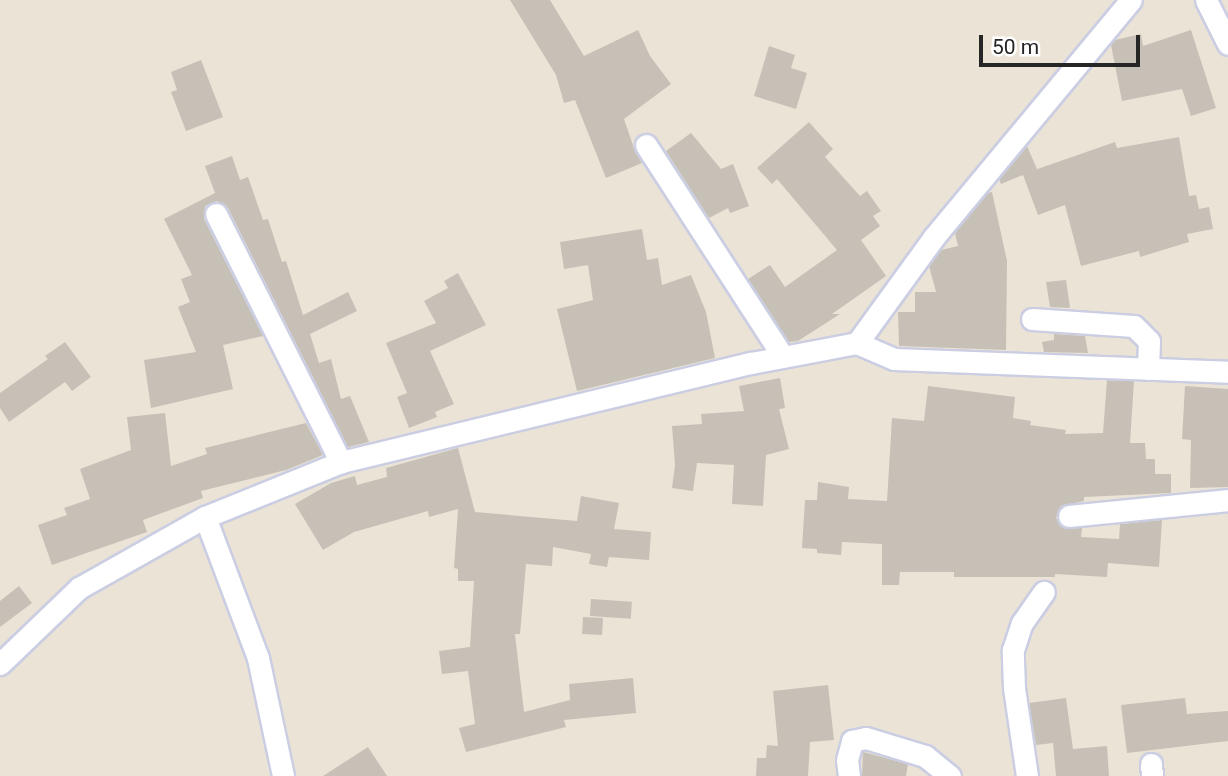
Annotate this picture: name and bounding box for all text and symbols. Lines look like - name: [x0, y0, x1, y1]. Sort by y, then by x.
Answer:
- scale bar: [983, 21, 1144, 65]
- text: 50 m: [992, 35, 1039, 59]

